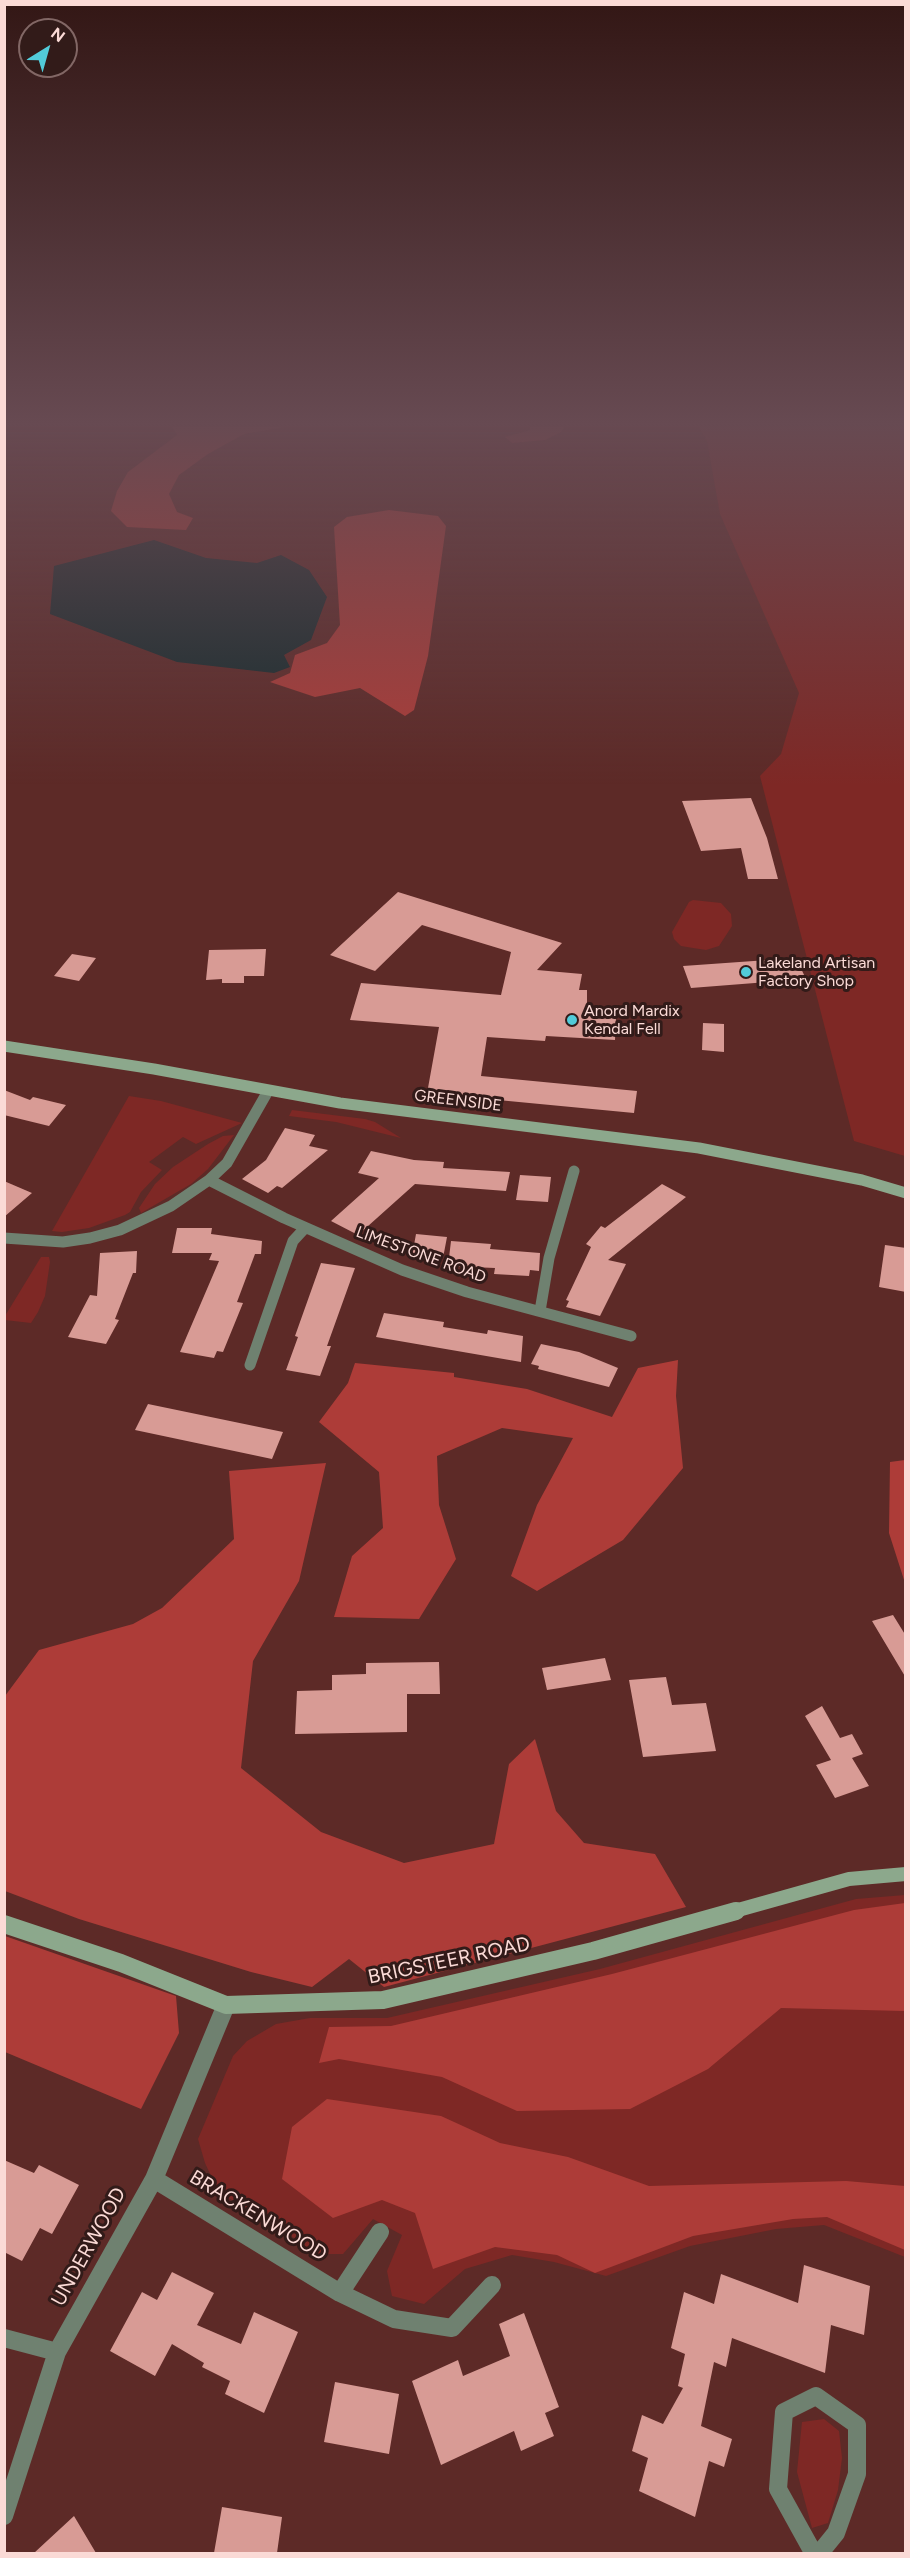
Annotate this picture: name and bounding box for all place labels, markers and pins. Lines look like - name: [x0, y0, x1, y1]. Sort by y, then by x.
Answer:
- place label: Lakeland Artisan Factory Shop: [758, 953, 875, 991]
- marker: Lakeland Artisan Factory Shop: [739, 965, 753, 979]
- place label: Anord Mardix Kendal Fell: [584, 1001, 680, 1039]
- marker: Anord Mardix Kendal Fell: [565, 1013, 579, 1027]

